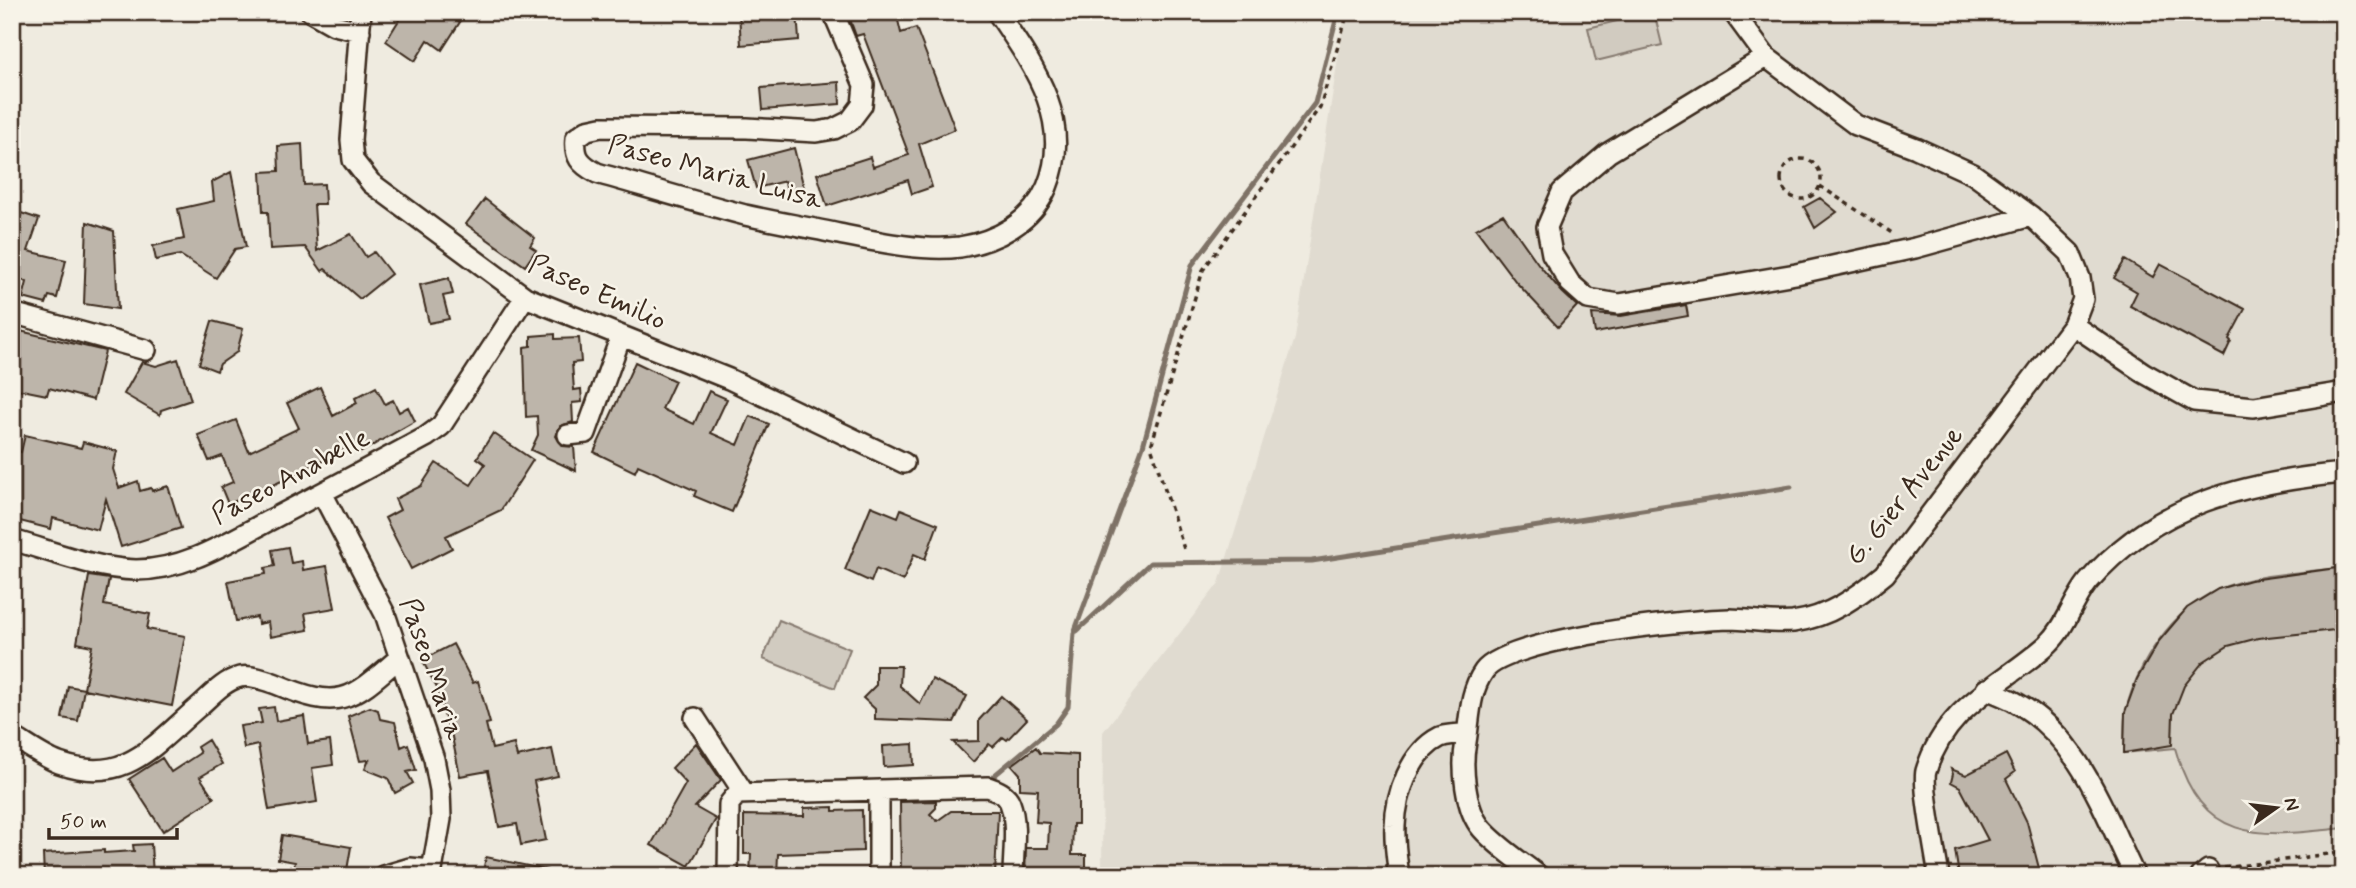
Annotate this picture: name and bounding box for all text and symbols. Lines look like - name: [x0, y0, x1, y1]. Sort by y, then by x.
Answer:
- street label: Paseo Maria Luisa: [604, 127, 827, 220]
- street label: Paseo Emilio: [522, 246, 672, 340]
- street label: G. Gier Avenue: [1837, 419, 1973, 573]
- street label: Paseo Anabelle: [205, 420, 377, 534]
- street label: Paseo Maria: [389, 593, 473, 745]
- north arrow: [2240, 772, 2310, 842]
- text: N: [2277, 795, 2305, 813]
- scale bar: [49, 797, 177, 841]
- text: 50 m: [60, 808, 107, 836]

